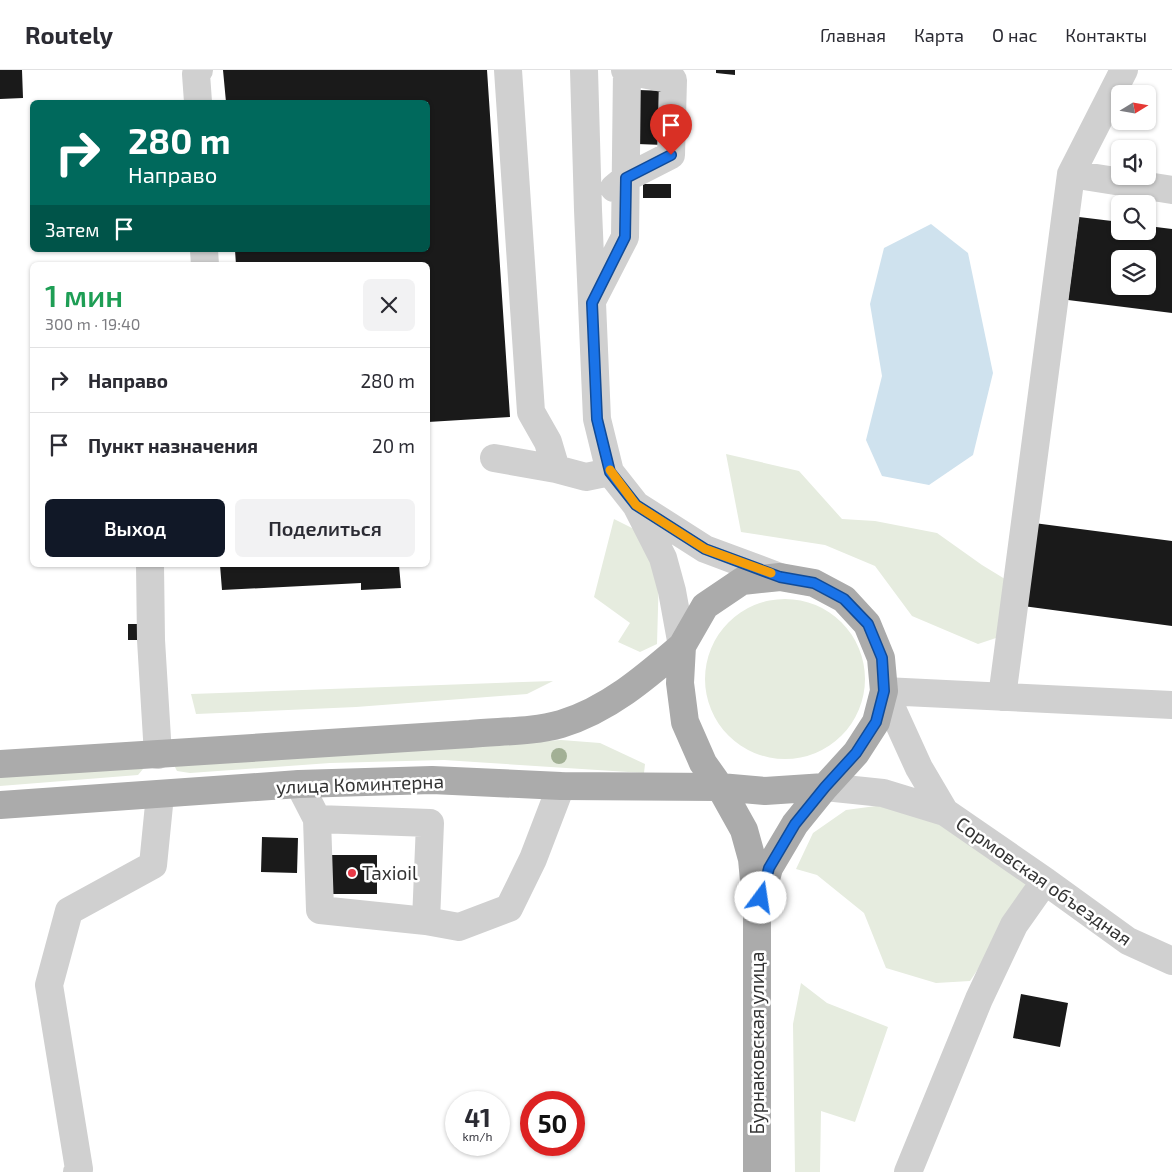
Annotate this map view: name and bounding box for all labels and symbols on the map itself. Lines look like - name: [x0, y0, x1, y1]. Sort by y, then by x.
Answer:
- north arrow: [1111, 85, 1156, 130]
- pin: [650, 104, 692, 155]
- street label: улица Коминтерна: [276, 769, 444, 799]
- street label: Сормовская объездная: [952, 811, 1137, 950]
- place label: Taxioil: [362, 861, 418, 884]
- marker: Taxioil: [346, 867, 358, 879]
- position arrow: [734, 871, 786, 923]
- street label: Бурнаковская улица: [745, 951, 769, 1135]
- speed limit sign: 50: [520, 1091, 585, 1156]

